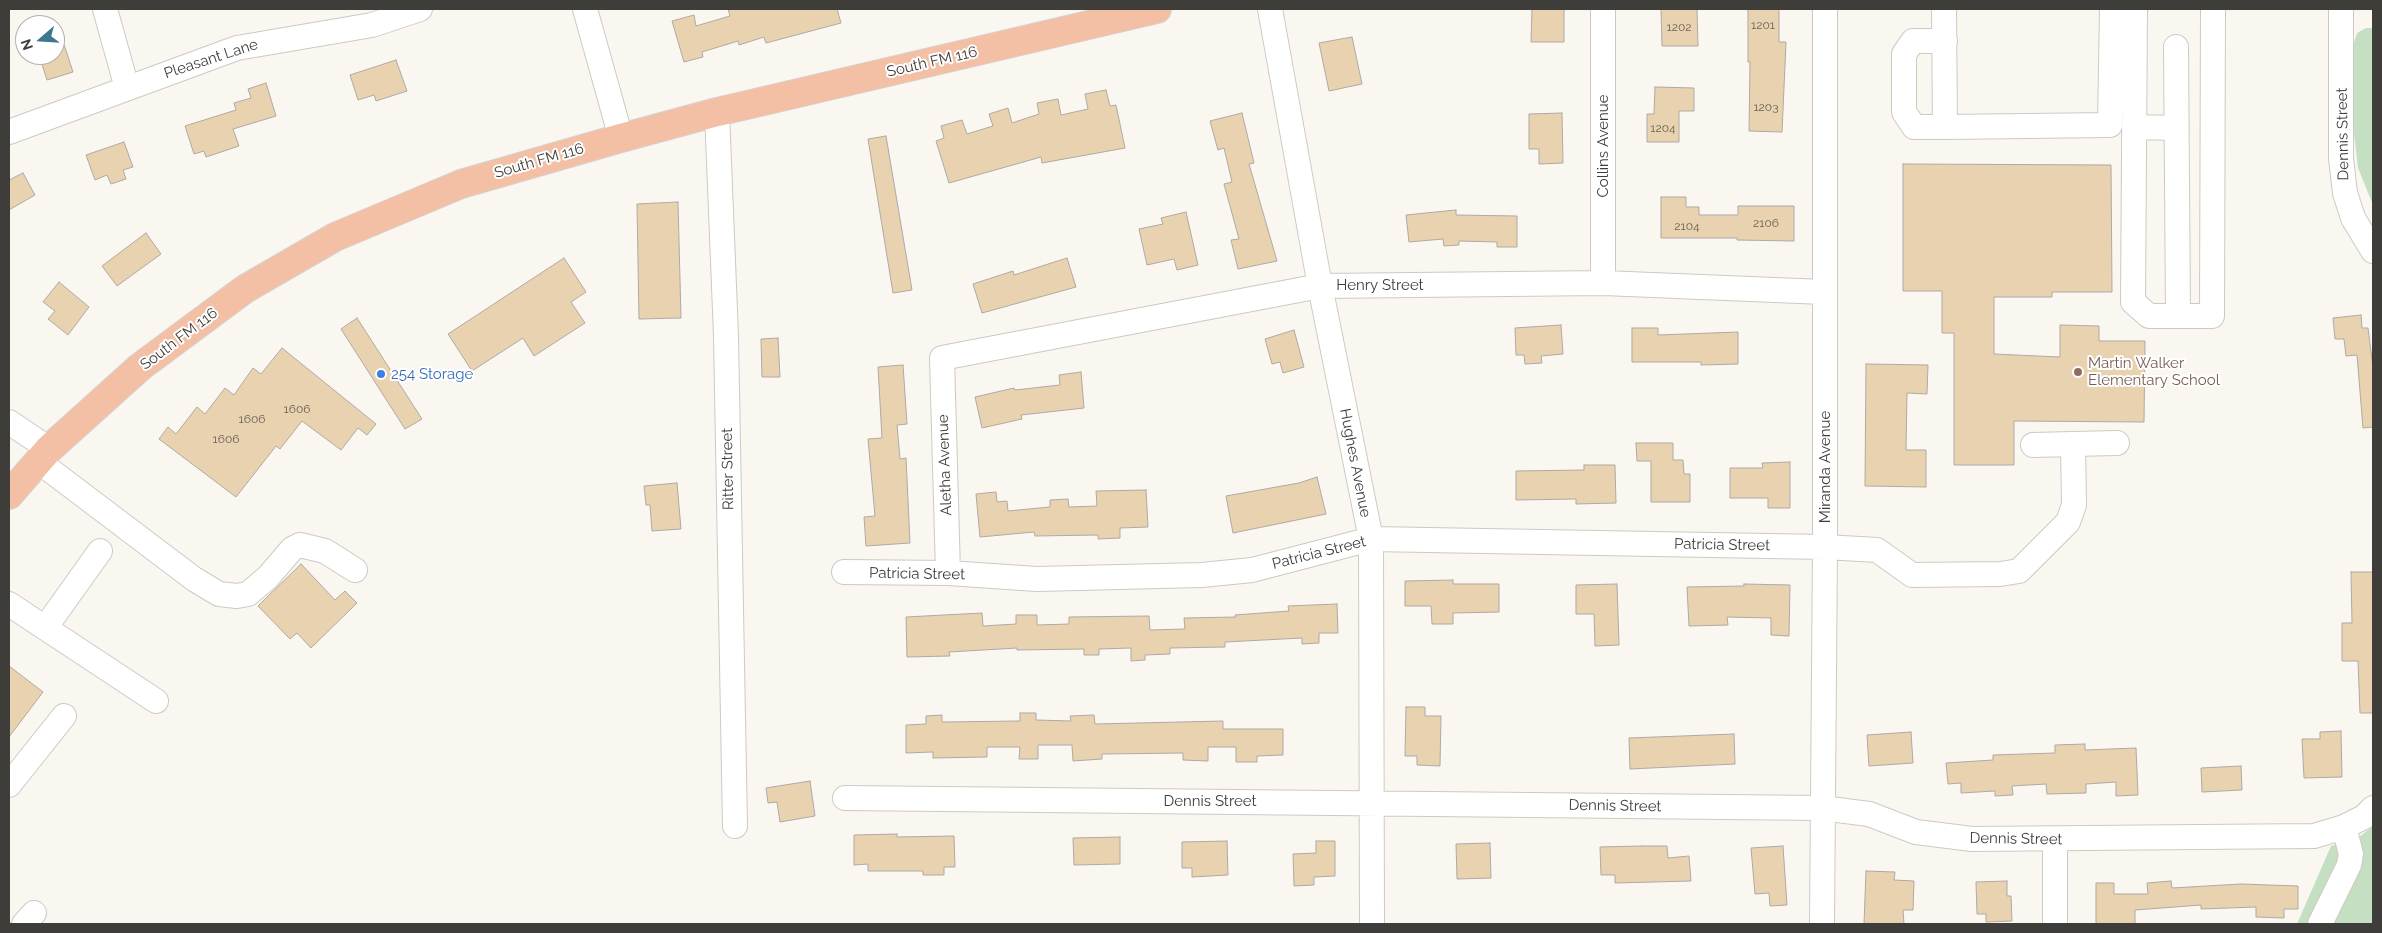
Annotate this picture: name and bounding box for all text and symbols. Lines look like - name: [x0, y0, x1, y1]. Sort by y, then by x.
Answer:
- north arrow: [15, 15, 65, 65]
- house number: 1201: [1751, 18, 1775, 32]
- house number: 1202: [1667, 20, 1691, 34]
- street label: Pleasant Lane: [162, 35, 260, 83]
- text: N: [17, 37, 36, 52]
- street label: South FM 116: [885, 43, 979, 81]
- street label: Dennis Street: [2333, 87, 2353, 181]
- street label: Collins Avenue: [1594, 94, 1612, 198]
- house number: 1203: [1753, 100, 1779, 114]
- house number: 1204: [1650, 121, 1676, 135]
- street label: South FM 116: [492, 140, 586, 182]
- house number: 2106: [1753, 216, 1779, 230]
- house number: 2104: [1674, 219, 1700, 233]
- street label: Henry Street: [1336, 276, 1424, 294]
- street label: South FM 116: [137, 304, 221, 374]
- place label: Martin Walker Elementary School: [2088, 354, 2220, 389]
- place label: 254 Storage: [391, 365, 473, 383]
- marker: Martin Walker Elementary School: [2072, 366, 2084, 378]
- marker: 254 Storage: [375, 368, 387, 380]
- house number: 1606: [284, 402, 310, 416]
- street label: Hughes Avenue: [1336, 407, 1374, 519]
- street label: Miranda Avenue: [1816, 411, 1834, 523]
- house number: 1606: [239, 412, 265, 426]
- street label: Aletha Avenue: [934, 414, 956, 516]
- street label: Ritter Street: [718, 428, 738, 510]
- house number: 1606: [213, 432, 239, 446]
- street label: Patricia Street: [1270, 533, 1368, 573]
- street label: Patricia Street: [1674, 535, 1770, 555]
- street label: Patricia Street: [869, 564, 965, 584]
- street label: Dennis Street: [1164, 792, 1256, 810]
- street label: Dennis Street: [1568, 796, 1662, 816]
- street label: Dennis Street: [1969, 829, 2063, 849]

